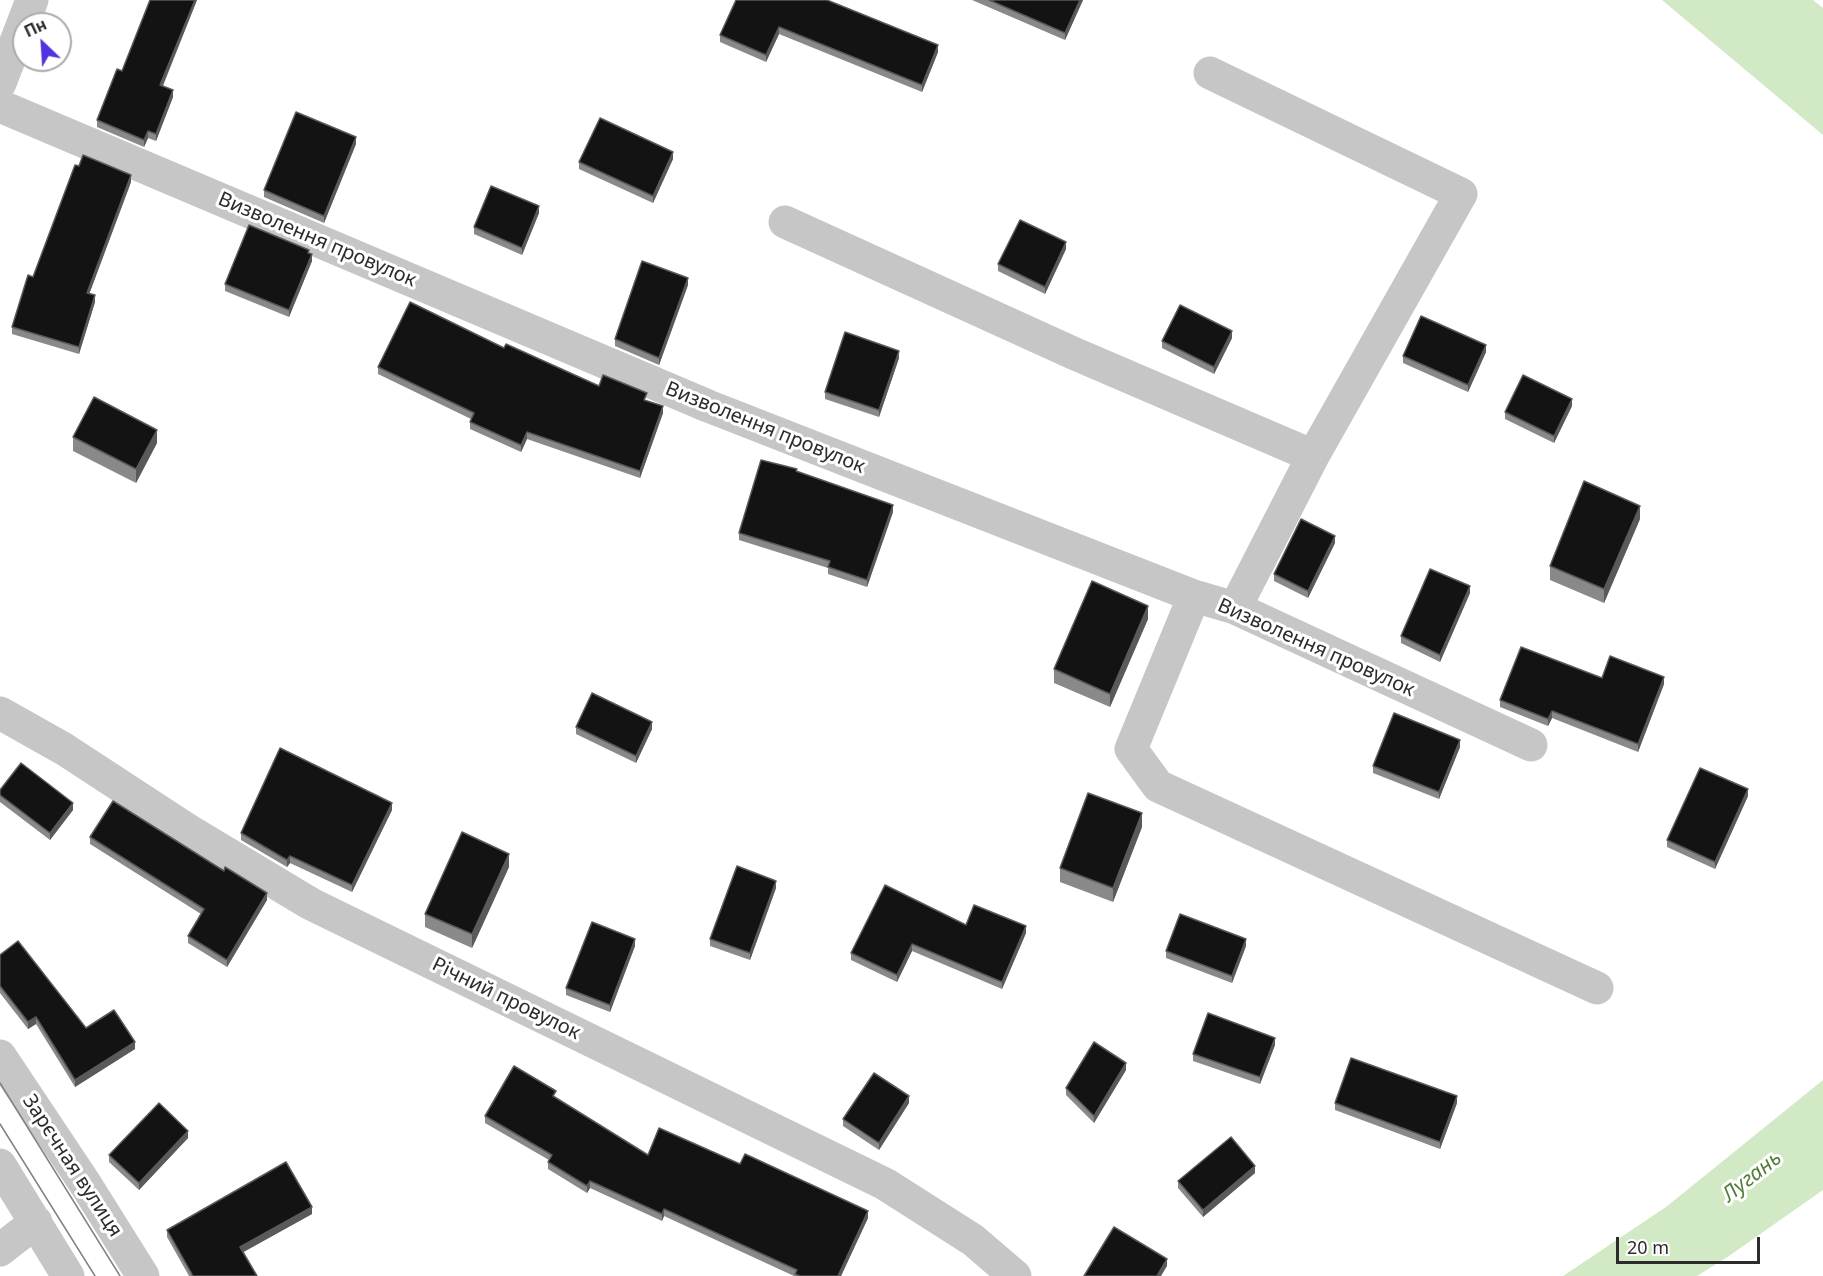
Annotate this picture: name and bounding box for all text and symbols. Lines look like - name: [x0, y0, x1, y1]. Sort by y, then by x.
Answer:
- north arrow: [12, 12, 72, 72]
- text: Пн: [20, 13, 50, 42]
- street label: Визволення провулок: [214, 187, 420, 293]
- street label: Визволення провулок: [662, 377, 868, 479]
- street label: Визволення провулок: [1214, 594, 1418, 702]
- street label: Річний провулок: [428, 953, 584, 1045]
- street label: Зарєчная вулиця: [17, 1090, 127, 1242]
- water label: Лугань: [1717, 1146, 1787, 1208]
- scale bar: [1619, 1225, 1763, 1263]
- text: 20 m: [1627, 1235, 1669, 1259]

